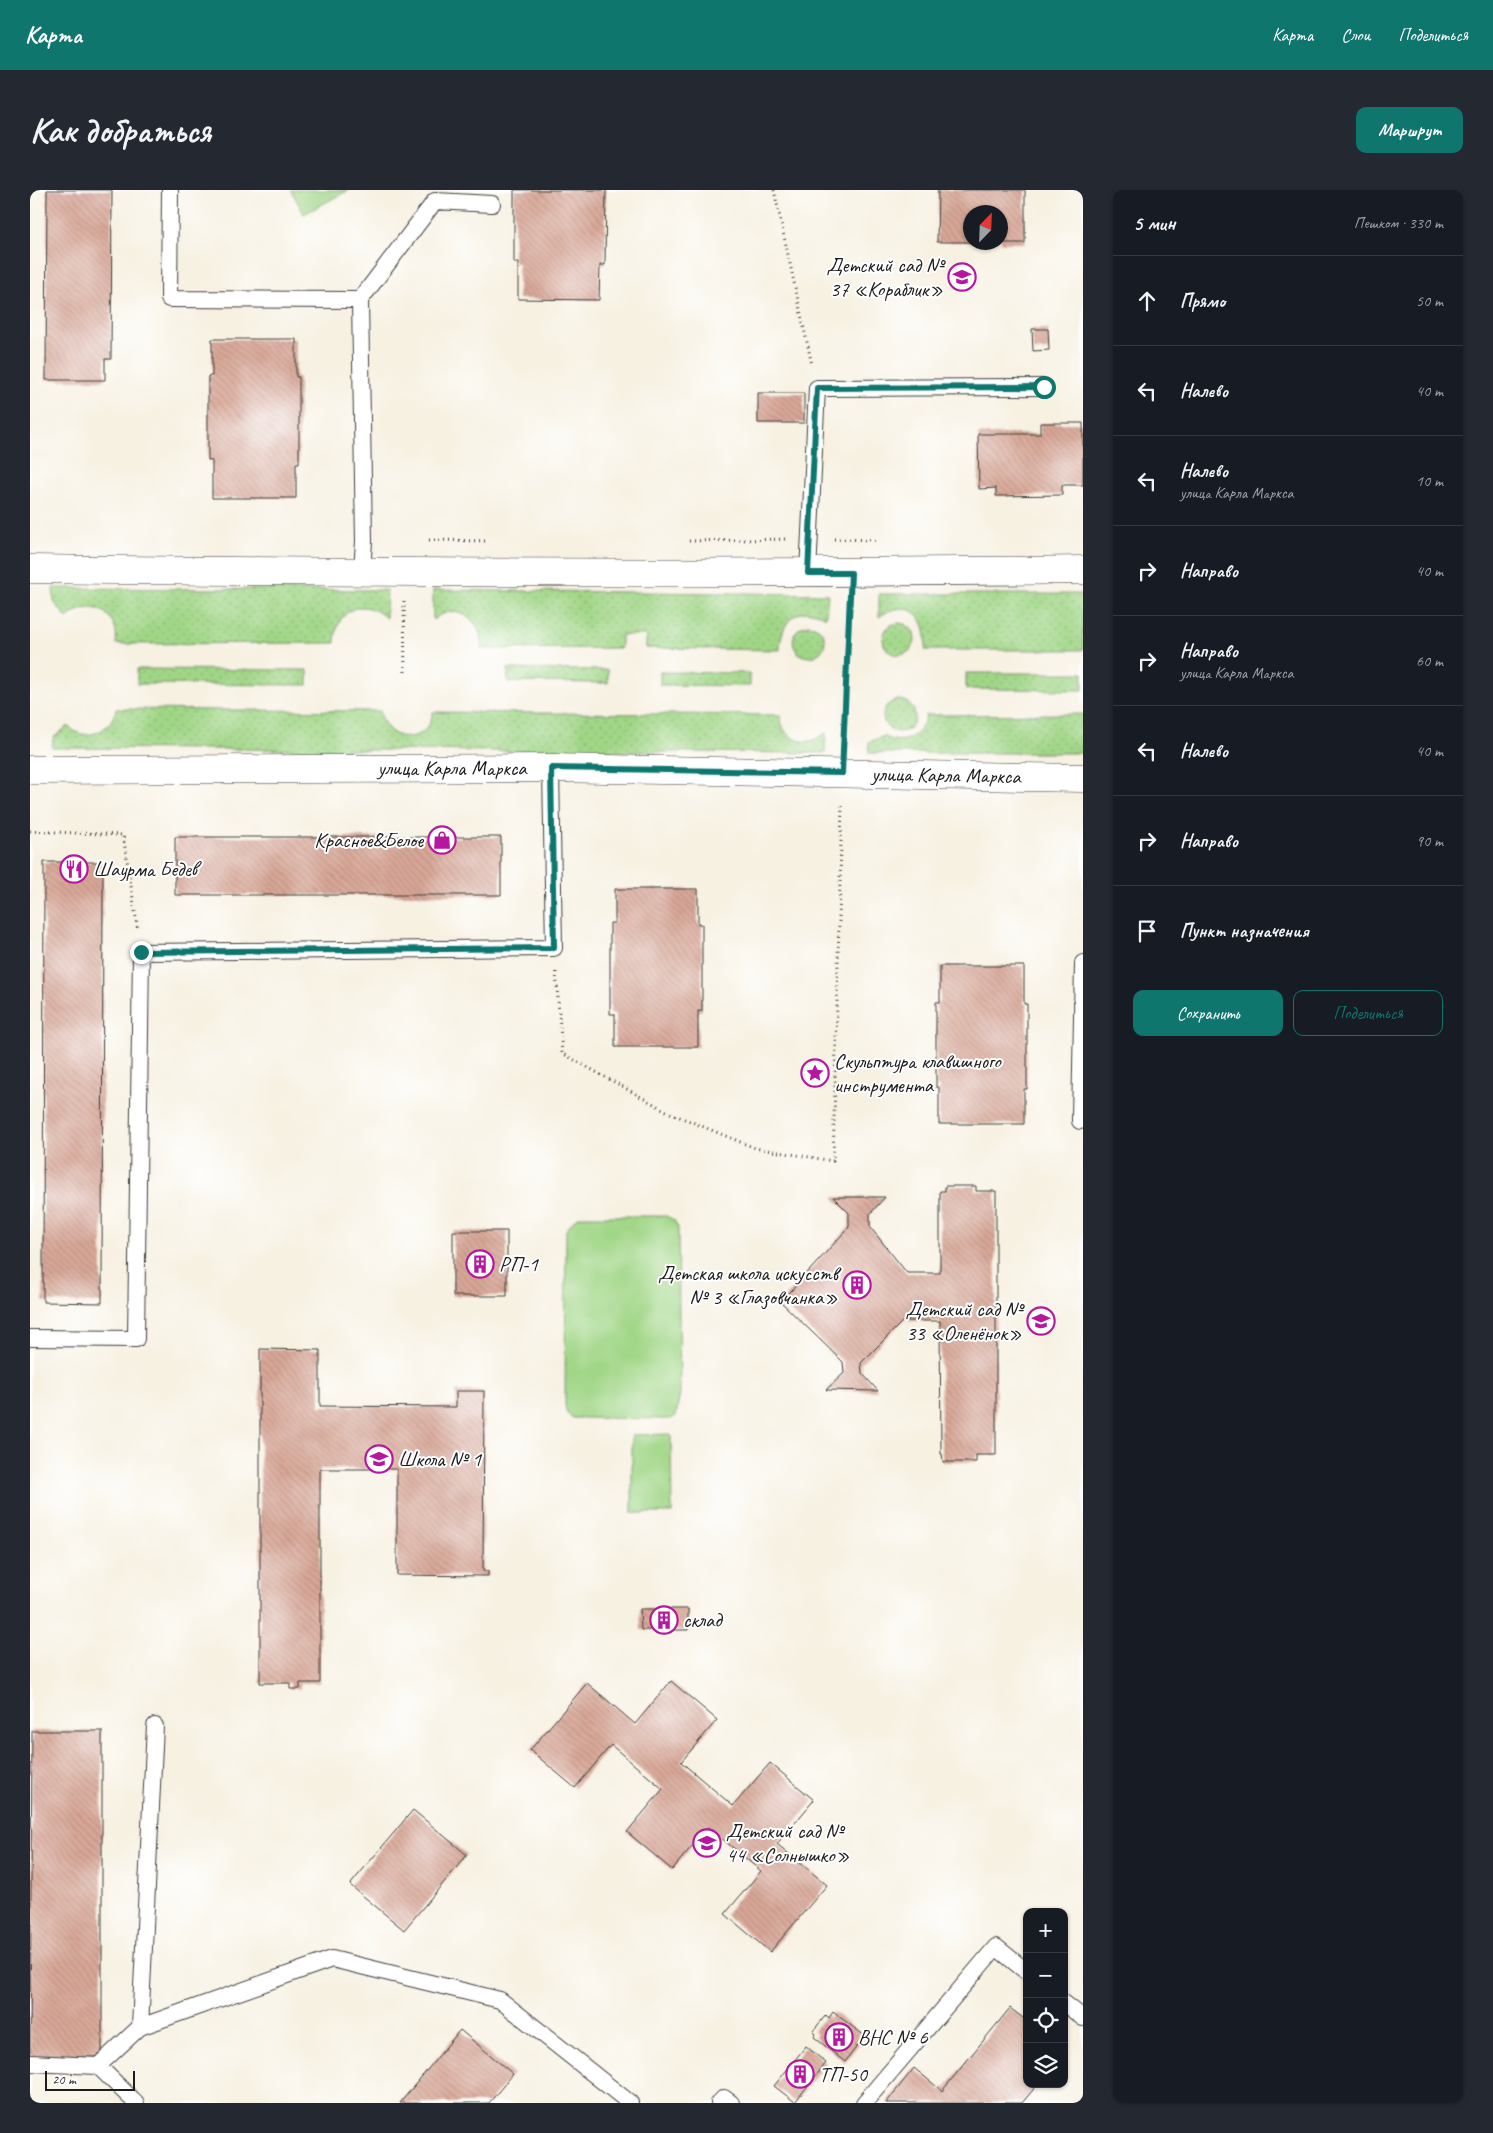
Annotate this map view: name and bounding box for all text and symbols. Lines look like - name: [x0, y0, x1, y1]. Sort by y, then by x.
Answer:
- text: Карта: [25, 20, 82, 50]
- text: Карта: [1272, 24, 1313, 46]
- text: Слои: [1341, 24, 1370, 46]
- text: Поделиться: [1398, 24, 1468, 46]
- button: Маршрут: [1356, 107, 1463, 153]
- text: Как добраться: [30, 108, 211, 153]
- north arrow: [963, 205, 1008, 250]
- text: 5 мин: [1133, 210, 1175, 236]
- text: Пешком · 330 m: [1354, 213, 1443, 233]
- place label: Детский сад № 37 «Кораблик»: [826, 252, 946, 302]
- school or university icon: Детский сад № 37 «Кораблик»: [947, 262, 977, 292]
- icon: ahead: [1133, 287, 1161, 315]
- text: Прямо: [1180, 289, 1225, 313]
- text: 50 m: [1416, 291, 1443, 311]
- route start: [1033, 376, 1056, 399]
- icon: left: [1133, 377, 1161, 405]
- text: Налево: [1180, 379, 1228, 403]
- text: 40 m: [1416, 381, 1443, 401]
- text: Налево: [1180, 459, 1228, 483]
- icon: left: [1133, 467, 1161, 495]
- text: 10 m: [1416, 471, 1443, 491]
- text: улица Карла Маркса: [1180, 483, 1294, 503]
- icon: right: [1133, 557, 1161, 585]
- text: Направо: [1180, 559, 1238, 583]
- text: 40 m: [1416, 561, 1443, 581]
- text: Направо: [1180, 639, 1238, 663]
- icon: right: [1133, 647, 1161, 675]
- text: 60 m: [1416, 651, 1443, 671]
- text: улица Карла Маркса: [1180, 663, 1294, 683]
- icon: left: [1133, 737, 1161, 765]
- text: Налево: [1180, 739, 1228, 763]
- text: 40 m: [1416, 741, 1443, 761]
- street label: улица Карла Маркса: [375, 755, 528, 781]
- street label: улица Карла Маркса: [869, 761, 1023, 789]
- shop icon: Красное&Белое: [427, 825, 457, 855]
- place label: Красное&Белое: [314, 827, 424, 853]
- icon: right: [1133, 827, 1161, 855]
- text: Направо: [1180, 829, 1238, 853]
- text: 90 m: [1416, 831, 1443, 851]
- restaurant icon: Шаурма Бедев: [59, 854, 89, 884]
- place label: Шаурма Бедев: [93, 856, 202, 882]
- icon: arrive: [1133, 917, 1161, 945]
- text: Пункт назначения: [1180, 919, 1309, 943]
- route end: [130, 941, 153, 964]
- button: Сохранить: [1133, 990, 1283, 1036]
- button: Поделиться: [1293, 990, 1443, 1036]
- place label: Скульптура клавишного инструмента: [834, 1048, 1002, 1098]
- place icon: Скульптура клавишного инструмента: [800, 1058, 830, 1088]
- building icon: РП-1: [465, 1249, 495, 1279]
- place label: РП-1: [499, 1251, 539, 1277]
- place label: Детская школа искусств № 3 «Глазовчанка»: [658, 1260, 843, 1310]
- building icon: Детская школа искусств № 3 «Глазовчанка»: [842, 1270, 872, 1300]
- place label: Детский сад № 33 «Оленёнок»: [905, 1296, 1025, 1346]
- school or university icon: Детский сад № 33 «Оленёнок»: [1026, 1306, 1056, 1336]
- school or university icon: Школа № 1: [364, 1444, 394, 1474]
- place label: Школа № 1: [398, 1446, 483, 1472]
- building icon: склад: [649, 1605, 679, 1635]
- place label: склад: [683, 1607, 724, 1633]
- place label: Детский сад № 44 «Солнышко»: [726, 1818, 850, 1868]
- school or university icon: Детский сад № 44 «Солнышко»: [692, 1828, 722, 1858]
- map controls: [1023, 1908, 1068, 2088]
- button: +: [1023, 1908, 1068, 1953]
- button: −: [1023, 1953, 1068, 1998]
- button: locate: [1023, 1998, 1068, 2043]
- building icon: ВНС № 6: [824, 2022, 854, 2052]
- place label: ВНС № 6: [858, 2024, 928, 2050]
- button: layers: [1023, 2043, 1068, 2088]
- building icon: ТП-50: [785, 2059, 815, 2089]
- place label: ТП-50: [819, 2061, 869, 2087]
- scale bar: [45, 2068, 135, 2091]
- text: 20 m: [52, 2071, 76, 2088]

